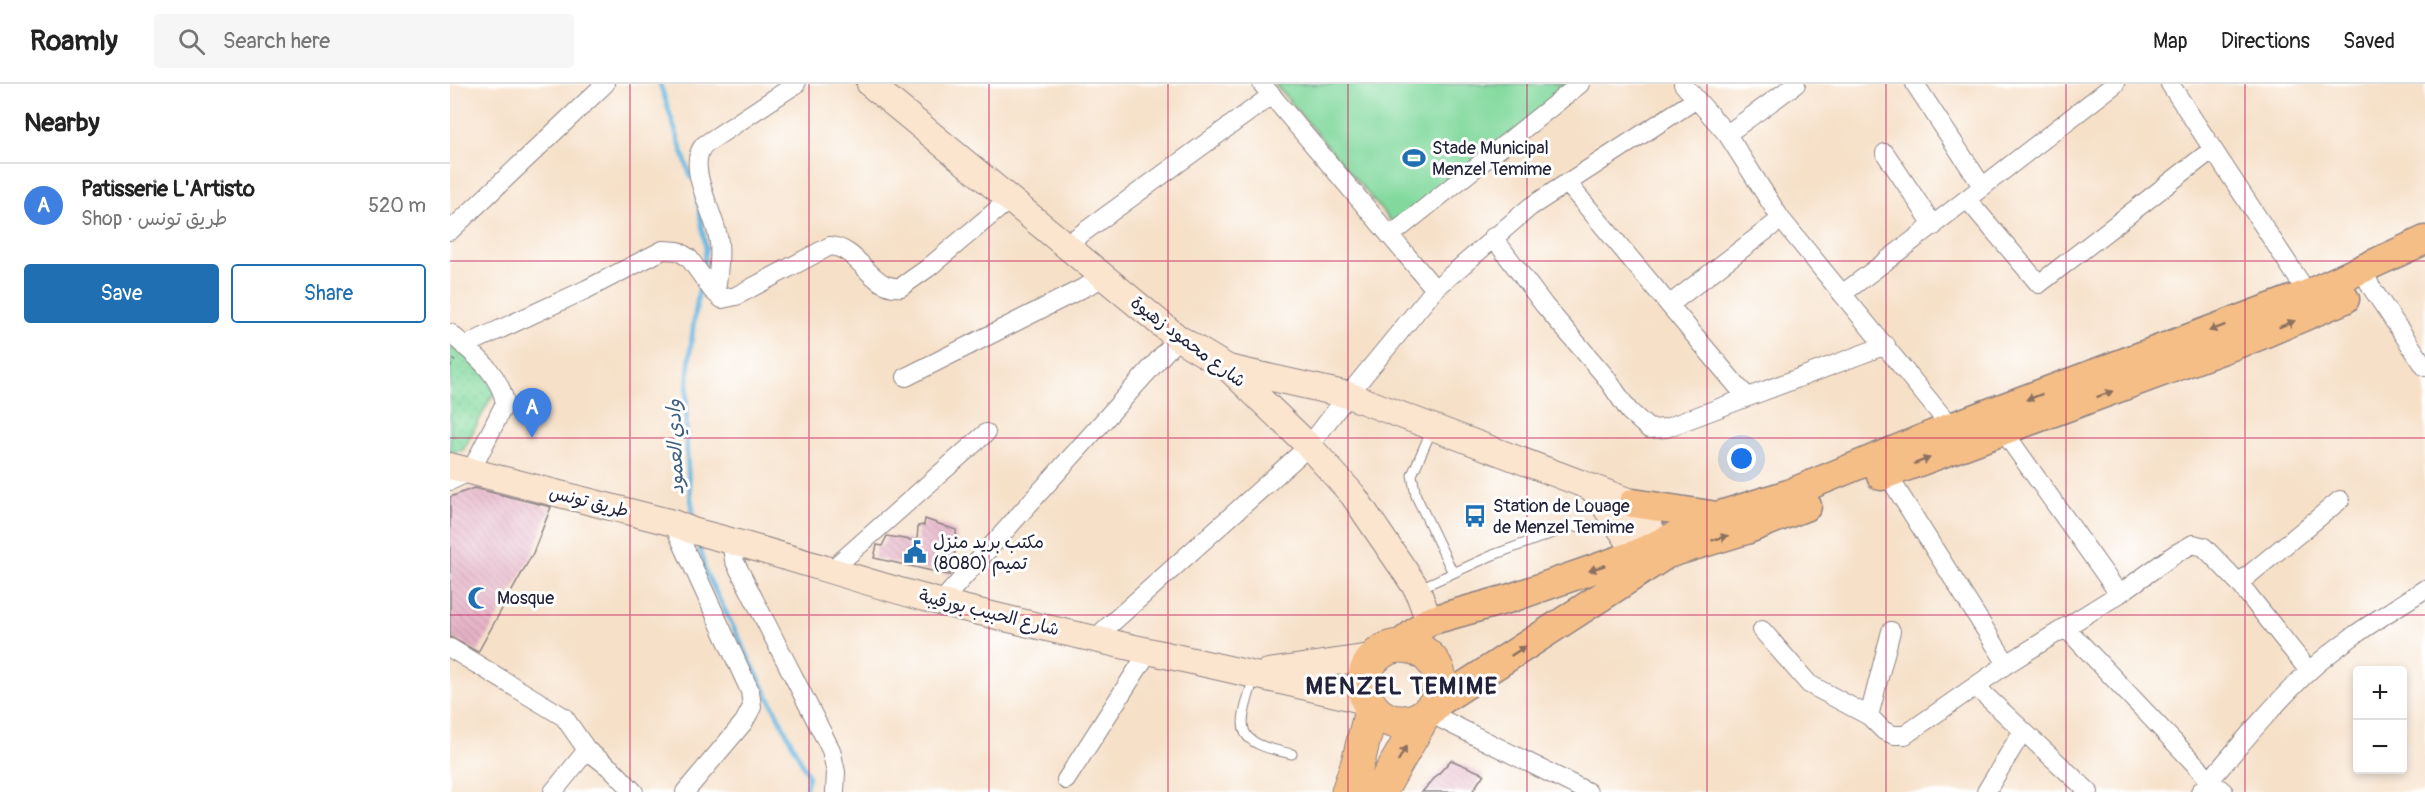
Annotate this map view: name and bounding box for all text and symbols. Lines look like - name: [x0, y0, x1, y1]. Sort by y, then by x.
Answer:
- search box: [154, 14, 574, 68]
- text: Roamly: [30, 24, 118, 59]
- icon: search: [175, 25, 208, 58]
- text: Search here: [223, 27, 330, 55]
- text: Map: [2153, 28, 2188, 55]
- text: Directions: [2221, 28, 2310, 55]
- text: Saved: [2343, 28, 2395, 55]
- text: Nearby: [24, 107, 100, 139]
- place label: Stade Municipal Menzel Temime: [1432, 137, 1551, 181]
- sports icon: Stade Municipal Menzel Temime: [1401, 145, 1427, 171]
- text: Patisserie L'Artisto: [81, 175, 255, 203]
- text: A: [37, 193, 50, 218]
- text: 520 m: [368, 193, 426, 218]
- text: Shop · طريق تونس: [81, 206, 228, 231]
- button: Save: [24, 264, 219, 323]
- button: Share: [231, 264, 426, 323]
- street label: شارع محمود زهيوة: [1126, 291, 1250, 393]
- one-way arrow: [2278, 319, 2296, 329]
- one-way arrow: [2207, 324, 2225, 334]
- pin: A: [512, 388, 551, 438]
- one-way arrow: [2096, 388, 2114, 398]
- one-way arrow: [2025, 393, 2043, 403]
- water label: وادي العمود: [661, 398, 691, 495]
- your location: [1727, 444, 1756, 473]
- one-way arrow: [1913, 455, 1931, 465]
- street label: طريق تونس: [547, 481, 631, 523]
- place label: Station de Louage de Menzel Temime: [1493, 495, 1634, 539]
- bus stop icon: Station de Louage de Menzel Temime: [1462, 503, 1488, 529]
- place label: مكتب بريد منزل تميم (8080): [933, 531, 1044, 577]
- one-way arrow: [1711, 533, 1729, 542]
- public building icon: مكتب بريد منزل تميم (8080): [902, 539, 928, 565]
- one-way arrow: [1588, 563, 1606, 573]
- street label: شارع الحبيب بورقيبة: [916, 584, 1062, 642]
- mosque icon: Mosque: [466, 585, 492, 611]
- place label: Mosque: [497, 587, 554, 610]
- one-way arrow: [1510, 646, 1526, 657]
- map controls: [2353, 666, 2407, 774]
- button: +: [2353, 666, 2407, 720]
- district label: MENZEL TEMIME: [1305, 672, 1499, 701]
- button: −: [2353, 720, 2407, 774]
- one-way arrow: [1397, 746, 1408, 762]

